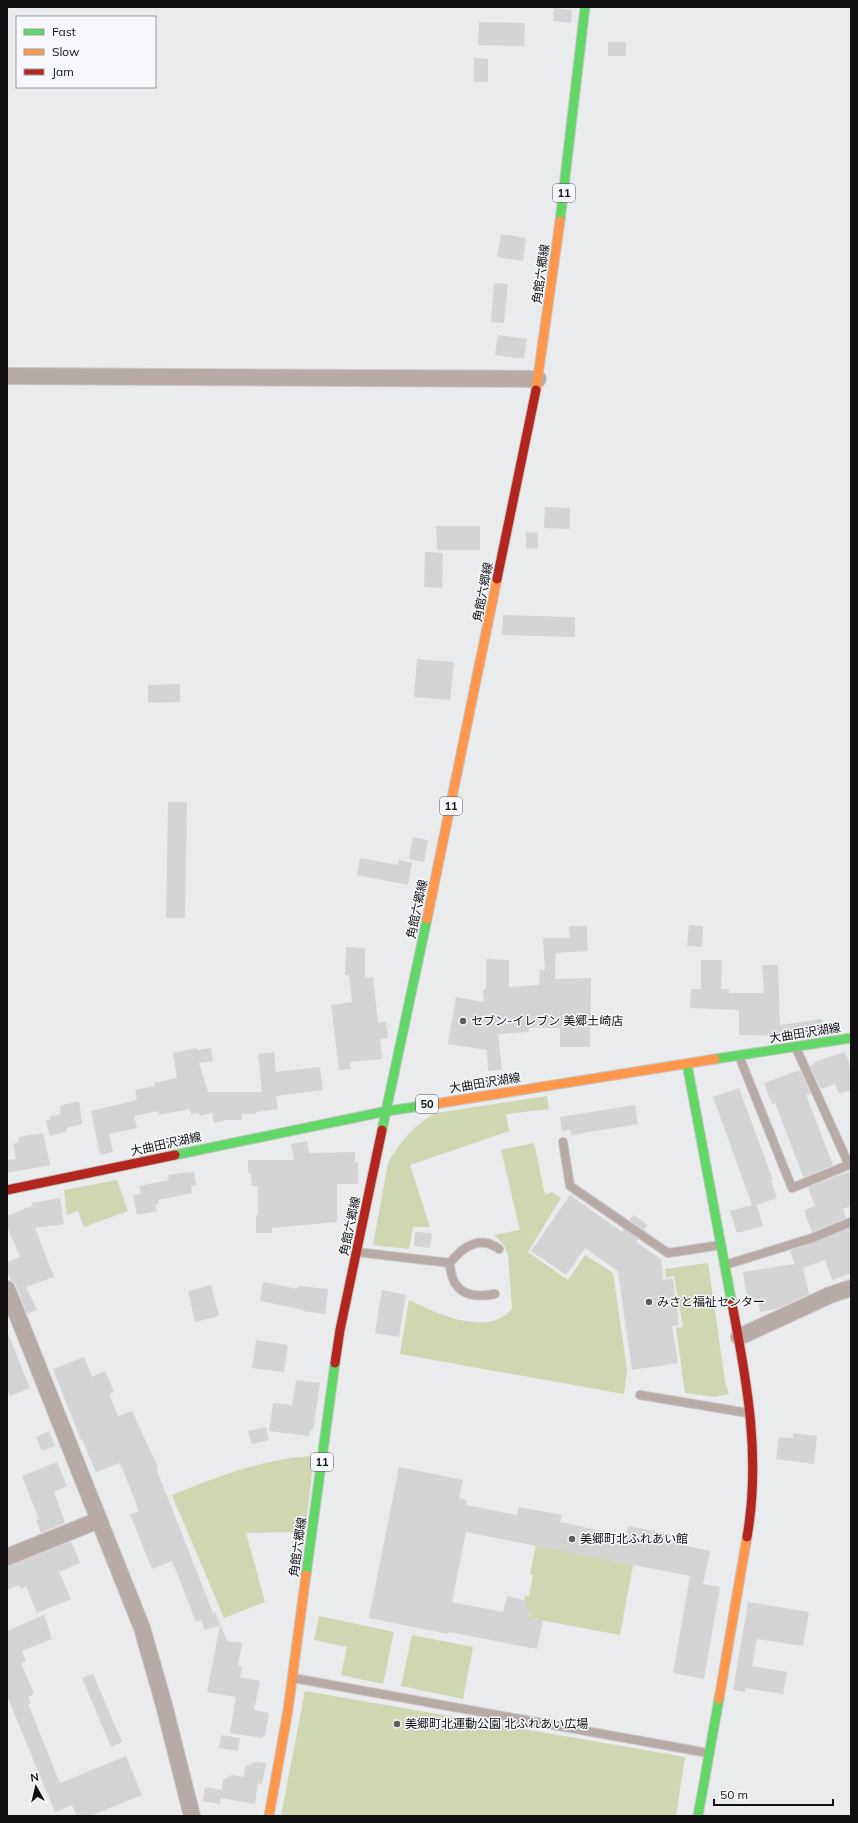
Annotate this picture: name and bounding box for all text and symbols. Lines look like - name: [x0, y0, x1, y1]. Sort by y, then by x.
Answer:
- legend: [16, 16, 156, 88]
- text: Fast: [52, 24, 76, 39]
- text: Slow: [52, 44, 80, 59]
- text: Jam: [52, 64, 74, 79]
- road number: 11: [553, 184, 575, 202]
- street label: 角館六郷線: [529, 243, 552, 305]
- street label: 角館六郷線: [469, 561, 496, 623]
- road number: 11: [440, 797, 462, 815]
- street label: 角館六郷線: [403, 878, 430, 940]
- place label: セブン-イレブン 美郷土崎店: [471, 1013, 623, 1028]
- marker: セブン-イレブン 美郷土崎店: [458, 1016, 468, 1026]
- street label: 大曲田沢湖線: [768, 1019, 842, 1046]
- street label: 大曲田沢湖線: [448, 1069, 522, 1096]
- road number: 50: [416, 1095, 438, 1113]
- street label: 大曲田沢湖線: [129, 1129, 203, 1158]
- street label: 角館六郷線: [336, 1195, 363, 1257]
- place label: みさと福祉センター: [657, 1294, 765, 1309]
- marker: みさと福祉センター: [644, 1297, 654, 1307]
- road number: 11: [311, 1453, 333, 1471]
- street label: 角館六郷線: [286, 1516, 309, 1578]
- place label: 美郷町北ふれあい館: [580, 1531, 688, 1546]
- marker: 美郷町北ふれあい館: [567, 1534, 577, 1544]
- place label: 美郷町北運動公園 北ふれあい広場: [405, 1716, 588, 1731]
- marker: 美郷町北運動公園 北ふれあい広場: [392, 1719, 402, 1729]
- north arrow: [16, 1767, 56, 1807]
- text: N: [30, 1770, 40, 1785]
- scale bar: [714, 1781, 833, 1807]
- text: 50 m: [720, 1787, 748, 1802]

